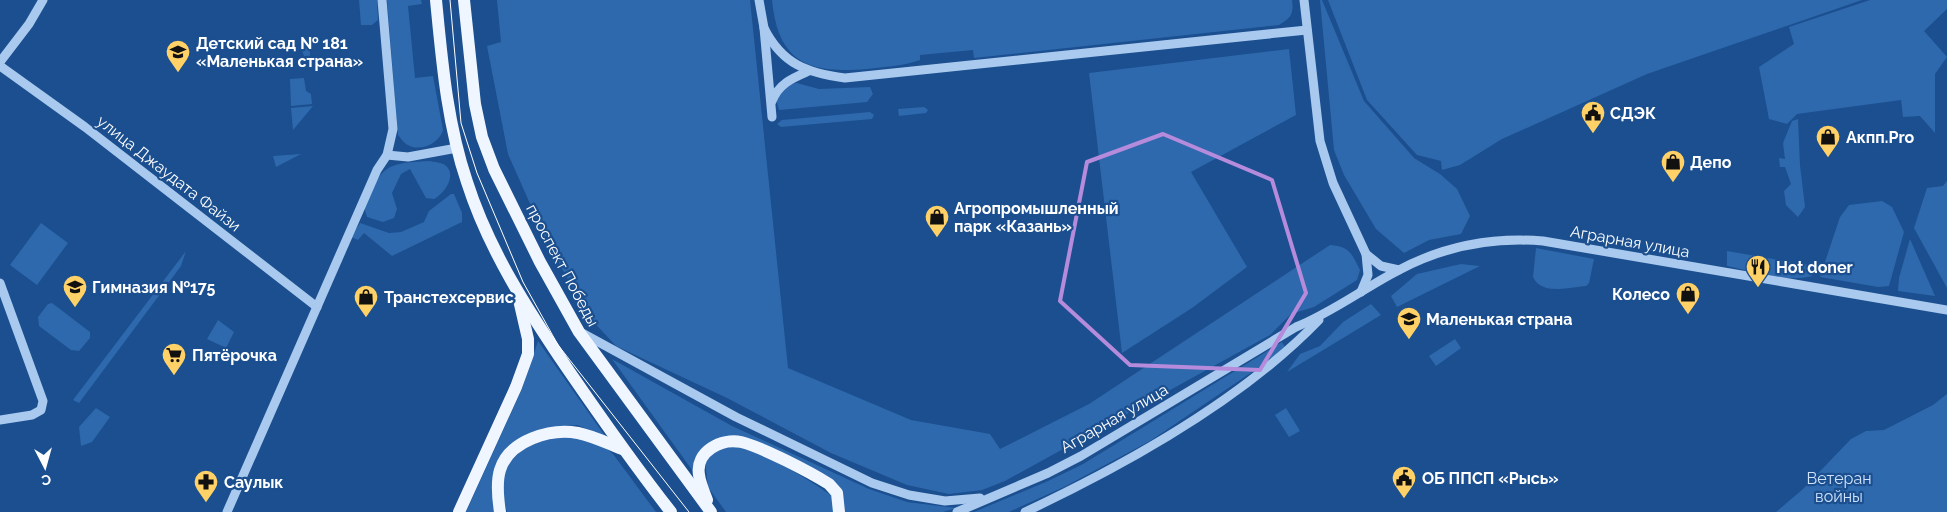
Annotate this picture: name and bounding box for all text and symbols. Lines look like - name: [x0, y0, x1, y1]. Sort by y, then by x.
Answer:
- place label: Детский сад № 181 «Маленькая страна»: [196, 34, 363, 71]
- school or university icon: Детский сад № 181 «Маленькая страна»: [165, 39, 191, 73]
- public building icon: СДЭК: [1580, 100, 1606, 134]
- place label: СДЭК: [1610, 104, 1656, 123]
- street label: улица Джаудата Файзи: [93, 111, 244, 235]
- shop icon: Акпп.Pro: [1815, 124, 1841, 158]
- place label: Акпп.Pro: [1846, 128, 1914, 147]
- shop icon: Депо: [1660, 149, 1686, 183]
- place label: Депо: [1690, 153, 1732, 172]
- place label: Агропромышленный парк «Казань»: [954, 199, 1119, 236]
- street label: проспект Победы: [522, 201, 603, 330]
- shop icon: Агропромышленный парк «Казань»: [924, 204, 950, 238]
- street label: Аграрная улица: [1569, 222, 1691, 261]
- restaurant icon: Hot doner: [1745, 254, 1771, 288]
- place label: Hot doner: [1776, 258, 1853, 277]
- school or university icon: Гимназия №175: [62, 274, 88, 308]
- place label: Гимназия №175: [92, 278, 216, 297]
- shop icon: Колесо: [1675, 281, 1701, 315]
- shop icon: Транстехсервис: [353, 284, 379, 318]
- place label: Колесо: [1612, 285, 1670, 304]
- place label: Транстехсервис: [384, 288, 514, 307]
- school or university icon: Маленькая страна: [1396, 306, 1422, 340]
- place label: Маленькая страна: [1426, 310, 1572, 329]
- supermarket icon: Пятёрочка: [161, 342, 187, 376]
- place label: Пятёрочка: [192, 346, 277, 365]
- street label: Аграрная улица: [1057, 380, 1171, 457]
- north arrow: [20, 442, 70, 492]
- public building icon: ОБ ППСП «Рысь»: [1391, 465, 1417, 499]
- pharmacy icon: Саулык: [193, 469, 219, 503]
- place label: ОБ ППСП «Рысь»: [1422, 469, 1559, 488]
- park label: Ветеран войны: [1807, 469, 1872, 506]
- text: С: [40, 471, 52, 488]
- place label: Саулык: [224, 473, 283, 492]

